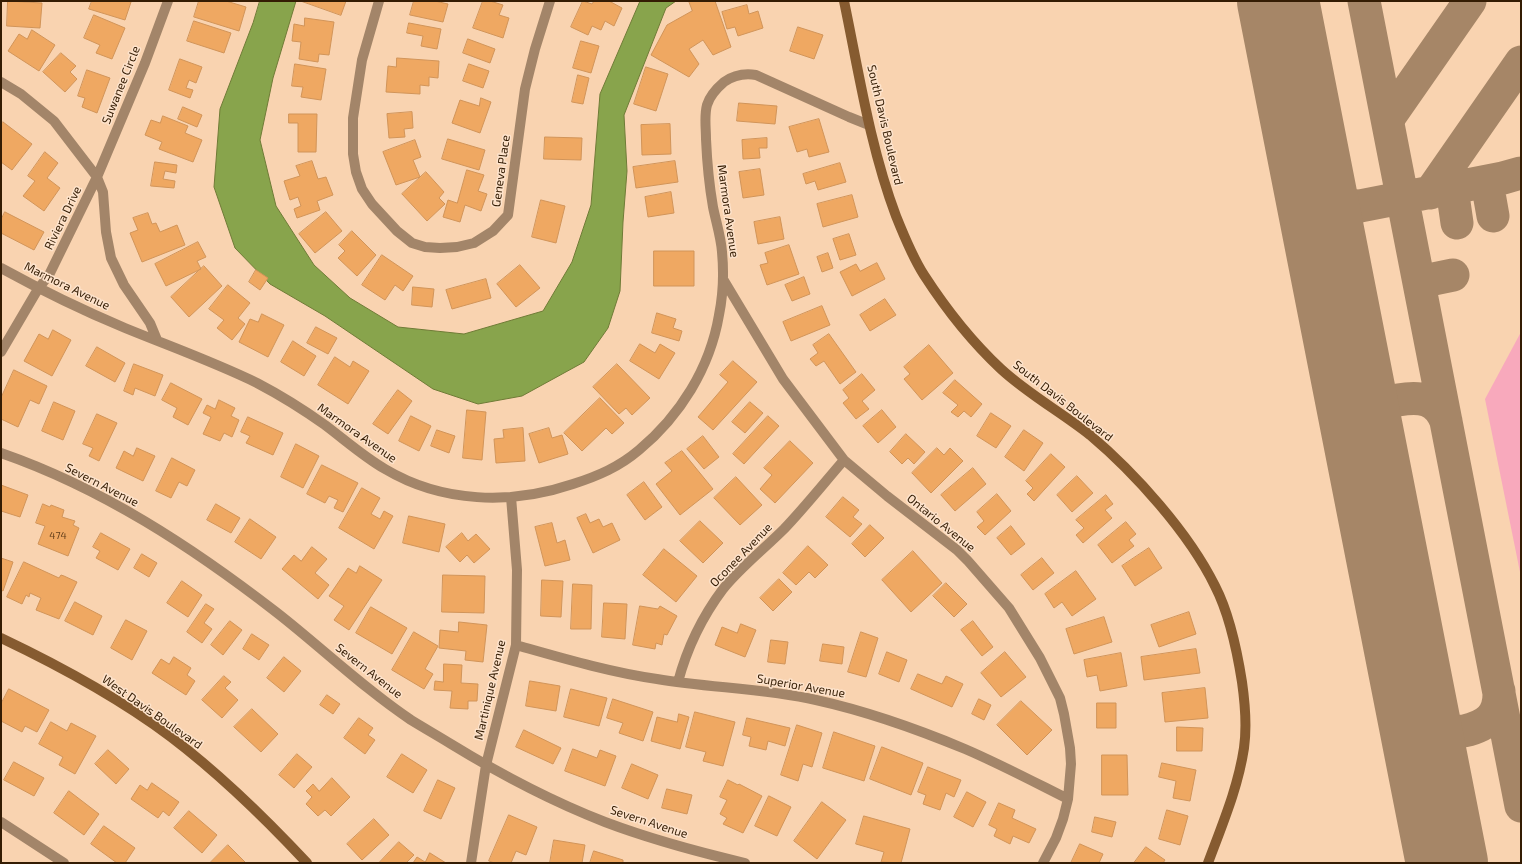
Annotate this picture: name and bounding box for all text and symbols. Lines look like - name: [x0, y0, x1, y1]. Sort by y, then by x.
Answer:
- street label: Suwanee Circle: [99, 44, 143, 126]
- street label: South Davis Boulevard: [864, 64, 906, 186]
- street label: Geneva Place: [489, 134, 513, 208]
- street label: Marmora Avenue: [714, 164, 742, 258]
- street label: Riviera Drive: [41, 184, 85, 252]
- street label: Marmora Avenue: [22, 259, 112, 313]
- street label: South Davis Boulevard: [1010, 358, 1116, 444]
- street label: Marmora Avenue: [315, 400, 399, 466]
- street label: Severn Avenue: [63, 460, 141, 510]
- street label: Ontario Avenue: [904, 491, 978, 555]
- street label: Oconee Avenue: [707, 520, 775, 590]
- house number: 474: [49, 530, 67, 542]
- street label: Martinique Avenue: [471, 638, 509, 742]
- street label: Severn Avenue: [333, 641, 405, 701]
- street label: Superior Avenue: [756, 671, 846, 701]
- street label: West Davis Boulevard: [99, 672, 205, 752]
- street label: Severn Avenue: [608, 803, 690, 841]

